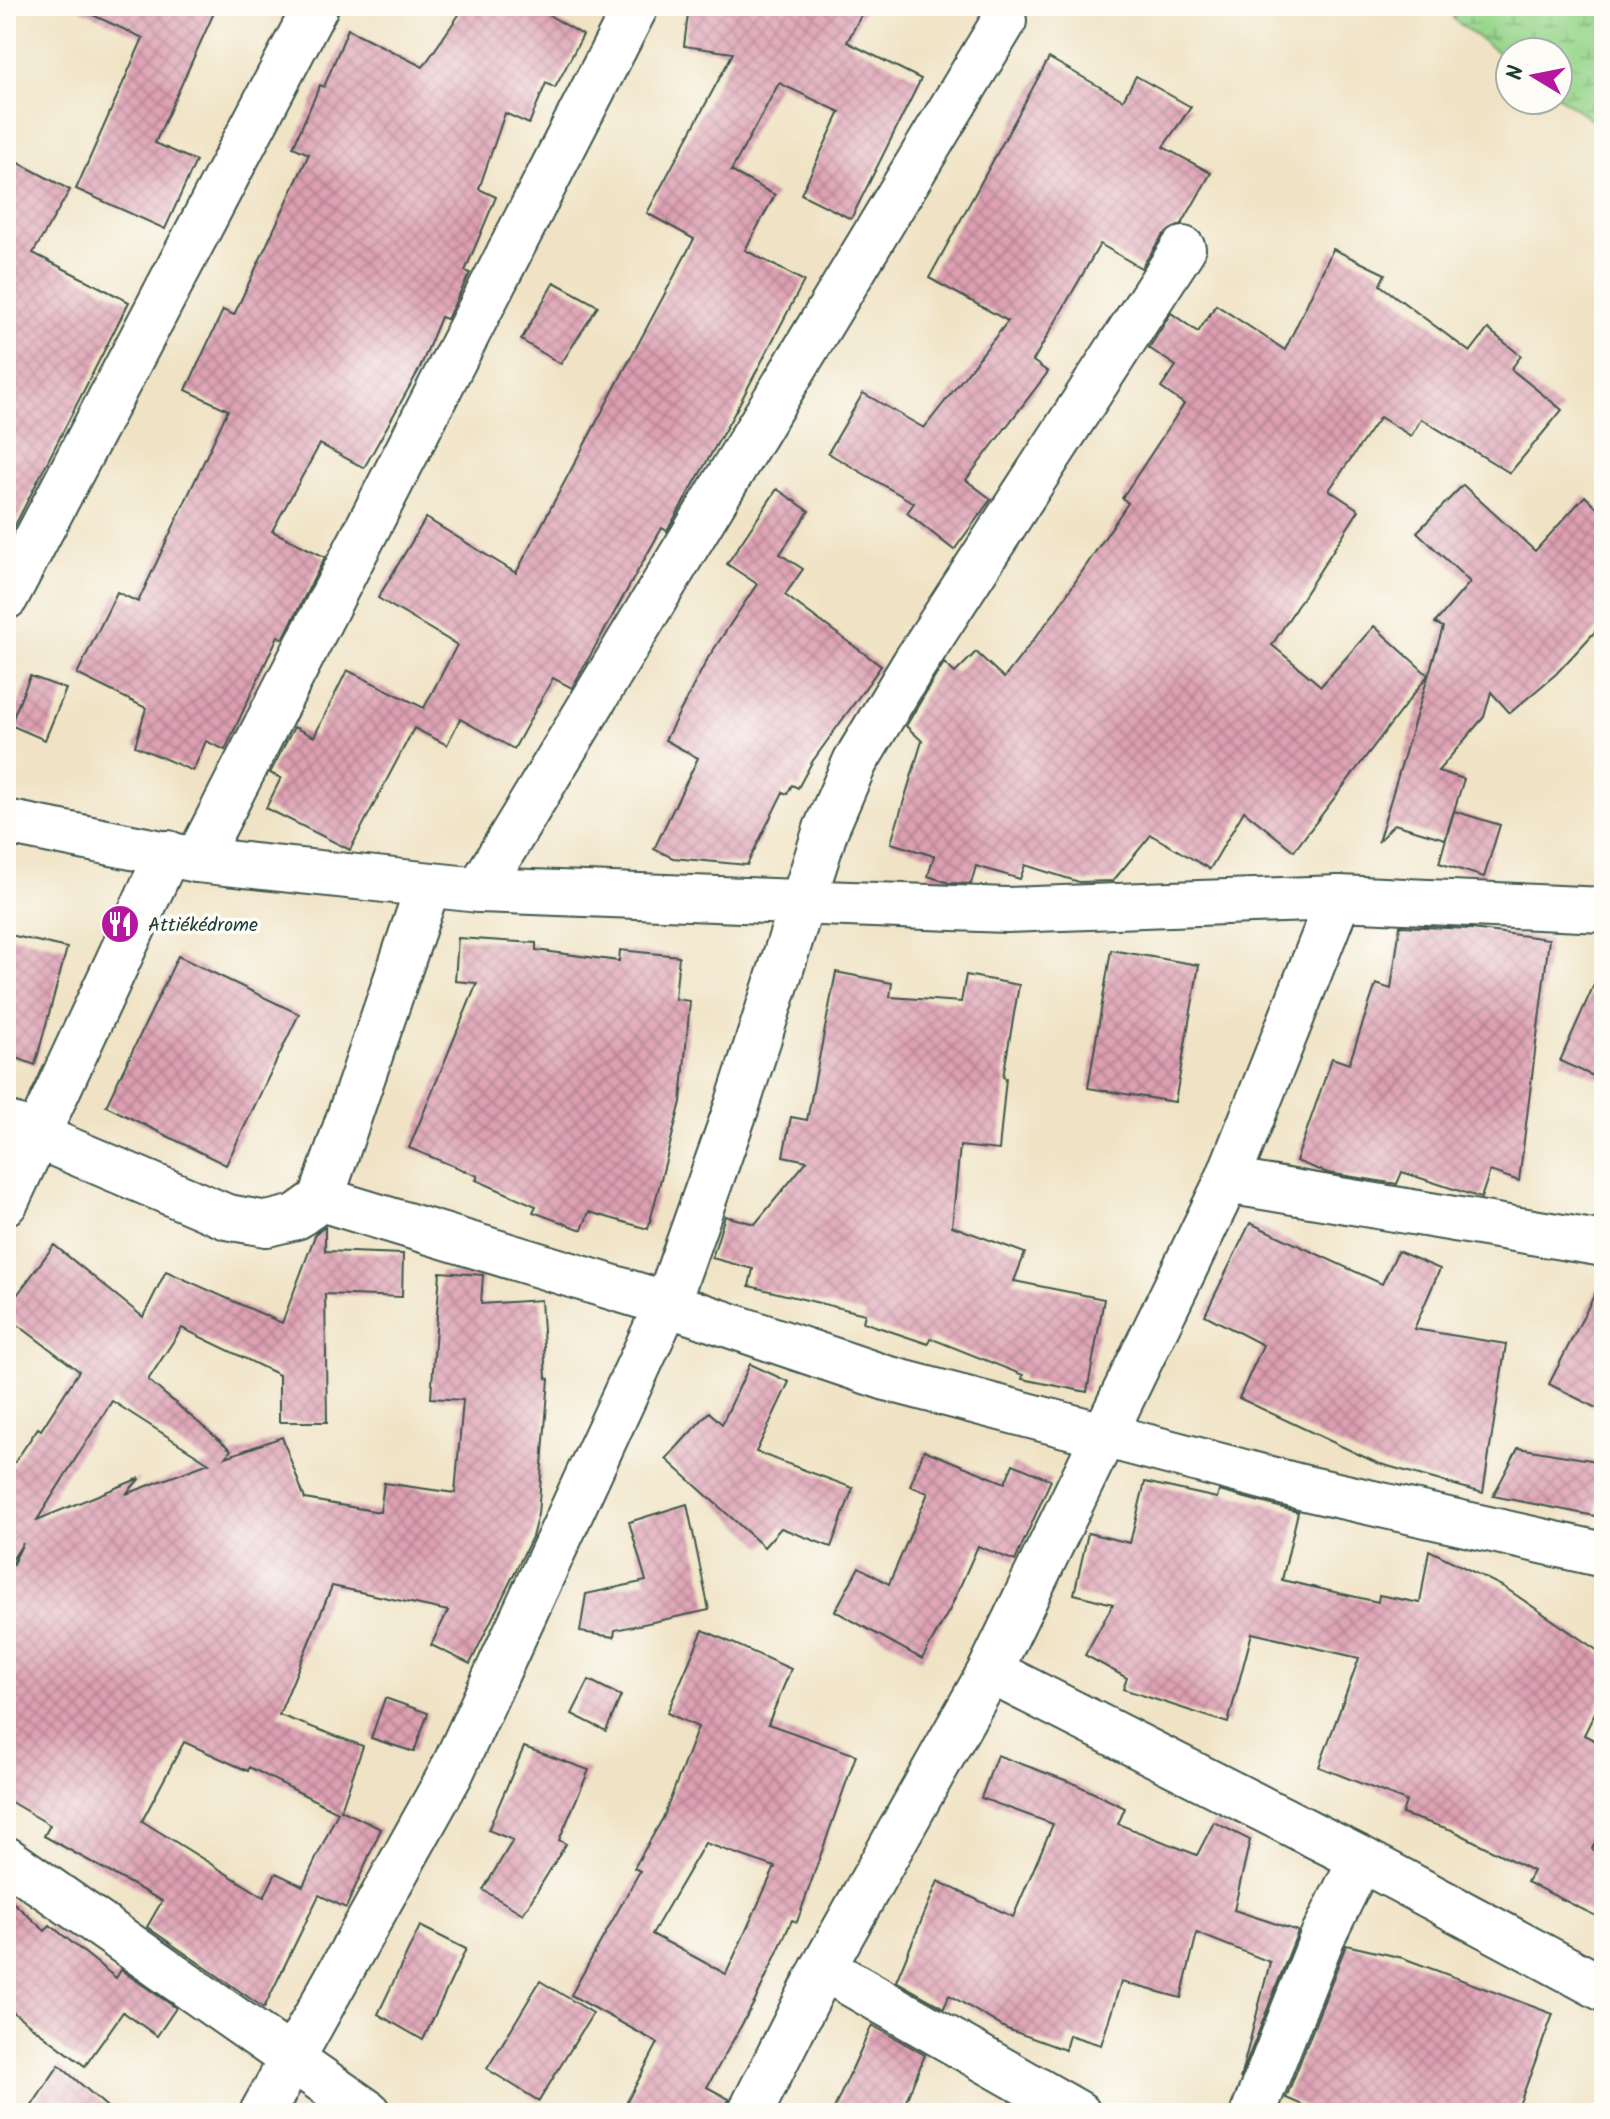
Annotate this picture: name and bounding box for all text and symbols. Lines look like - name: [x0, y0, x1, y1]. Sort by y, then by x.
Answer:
- north arrow: [1494, 36, 1574, 116]
- text: N: [1498, 63, 1535, 83]
- restaurant icon: Attiékédrome: [99, 903, 141, 945]
- place label: Attiékédrome: [148, 910, 258, 942]

